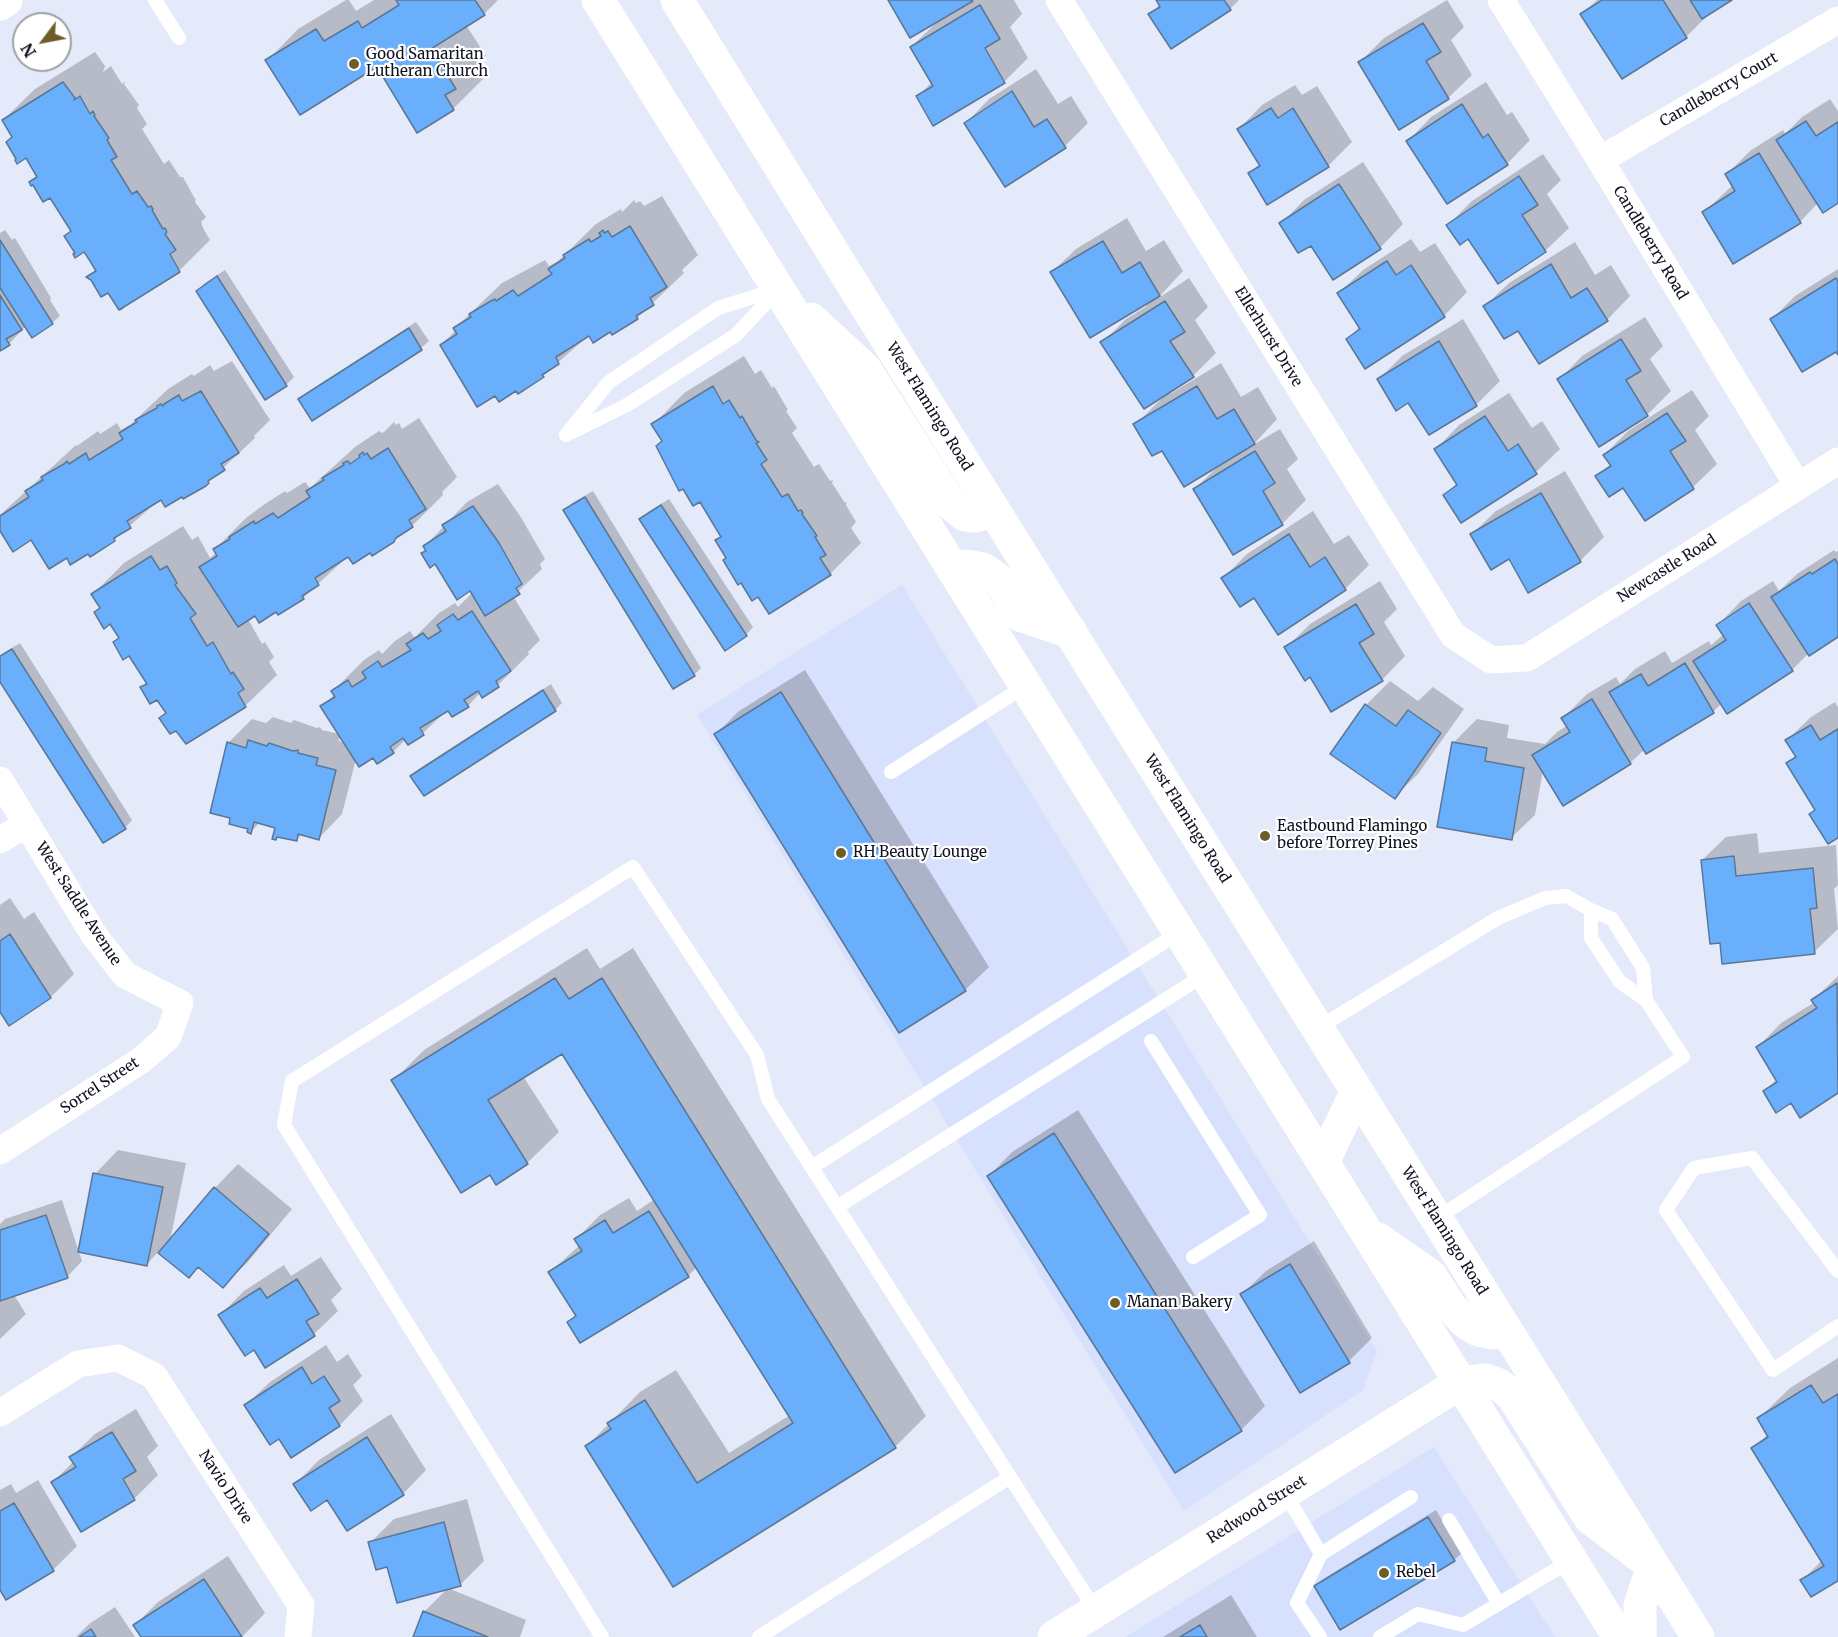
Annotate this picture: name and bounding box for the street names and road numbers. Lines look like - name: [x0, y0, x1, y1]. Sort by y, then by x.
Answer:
- street label: Candleberry Court: [1657, 49, 1781, 131]
- street label: Candleberry Road: [1609, 183, 1691, 303]
- street label: Ellerhurst Drive: [1230, 284, 1306, 390]
- street label: West Flamingo Road: [882, 339, 976, 475]
- street label: Newcastle Road: [1614, 531, 1720, 607]
- street label: West Flamingo Road: [1140, 751, 1234, 887]
- street label: West Saddle Avenue: [31, 839, 125, 969]
- street label: Sorrel Street: [57, 1054, 143, 1118]
- street label: West Flamingo Road: [1397, 1163, 1491, 1299]
- street label: Navio Drive: [195, 1447, 255, 1527]
- street label: Redwood Street: [1204, 1472, 1310, 1548]

